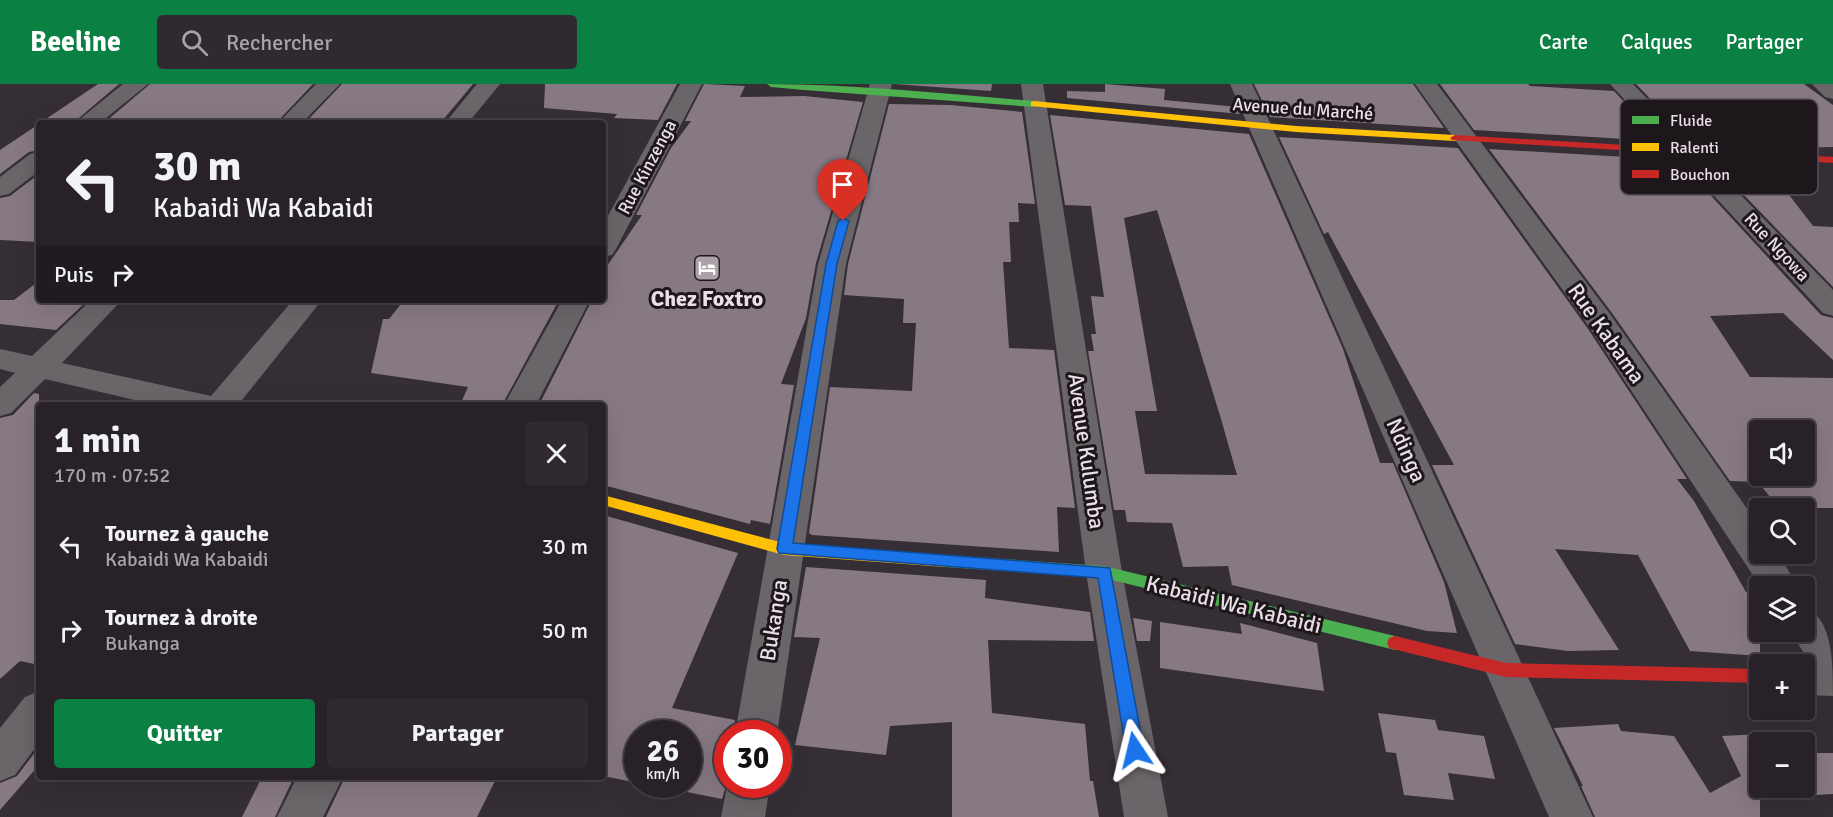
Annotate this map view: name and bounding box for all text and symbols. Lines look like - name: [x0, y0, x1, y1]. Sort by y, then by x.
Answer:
- search box: [157, 15, 577, 69]
- text: Beeline: [30, 25, 121, 59]
- icon: search: [178, 26, 211, 59]
- text: Rechercher: [226, 29, 332, 56]
- text: Carte: [1539, 29, 1588, 55]
- text: Calques: [1621, 29, 1692, 55]
- text: Partager: [1725, 29, 1803, 55]
- street label: Avenue du Marché: [1232, 93, 1374, 125]
- legend: [1620, 99, 1818, 195]
- text: Fluide: [1670, 111, 1712, 131]
- street label: Rue Kinzenga: [613, 116, 681, 218]
- text: Ralenti: [1670, 138, 1719, 158]
- text: 30 m: [153, 141, 242, 192]
- icon: left: [54, 144, 132, 222]
- pin: [817, 159, 868, 221]
- text: Bouchon: [1670, 165, 1730, 185]
- icon: arrive: [826, 168, 859, 201]
- text: Kabaidi Wa Kabaidi: [153, 192, 374, 225]
- street label: Rue Ngowa: [1740, 208, 1814, 286]
- hotel icon: Chez Foxtro: [692, 253, 722, 283]
- icon: right: [106, 258, 139, 291]
- text: Puis: [54, 261, 94, 288]
- street label: Rue Kabama: [1562, 278, 1651, 389]
- place label: Chez Foxtro: [651, 285, 763, 312]
- street label: Avenue Kulumba: [1062, 371, 1111, 531]
- street label: Ndinga: [1381, 414, 1433, 486]
- text: 1 min: [54, 418, 141, 463]
- map controls: [1749, 420, 1815, 798]
- button: sound: [1749, 420, 1815, 486]
- button: close: [525, 422, 588, 485]
- text: 170 m · 07:52: [54, 463, 170, 488]
- button: search: [1749, 498, 1815, 564]
- text: Tournez à gauche: [105, 520, 269, 547]
- icon: left: [54, 530, 87, 563]
- text: 30 m: [542, 533, 588, 560]
- text: Kabaidi Wa Kabaidi: [105, 547, 269, 572]
- street label: Kabaidi Wa Kabaidi: [1143, 570, 1324, 639]
- button: layers: [1749, 576, 1815, 642]
- street label: Bukanga: [754, 577, 793, 663]
- text: Tournez à droite: [105, 604, 258, 631]
- icon: right: [54, 614, 87, 647]
- text: 50 m: [542, 617, 588, 644]
- text: Bukanga: [105, 631, 180, 656]
- button: +: [1749, 654, 1815, 720]
- button: Quitter: [54, 699, 315, 768]
- button: Partager: [327, 699, 588, 768]
- position arrow: [1103, 718, 1167, 782]
- speed limit sign: 30: [714, 720, 792, 798]
- button: −: [1749, 732, 1815, 798]
- text: 26: [647, 733, 679, 770]
- text: km/h: [646, 765, 680, 783]

